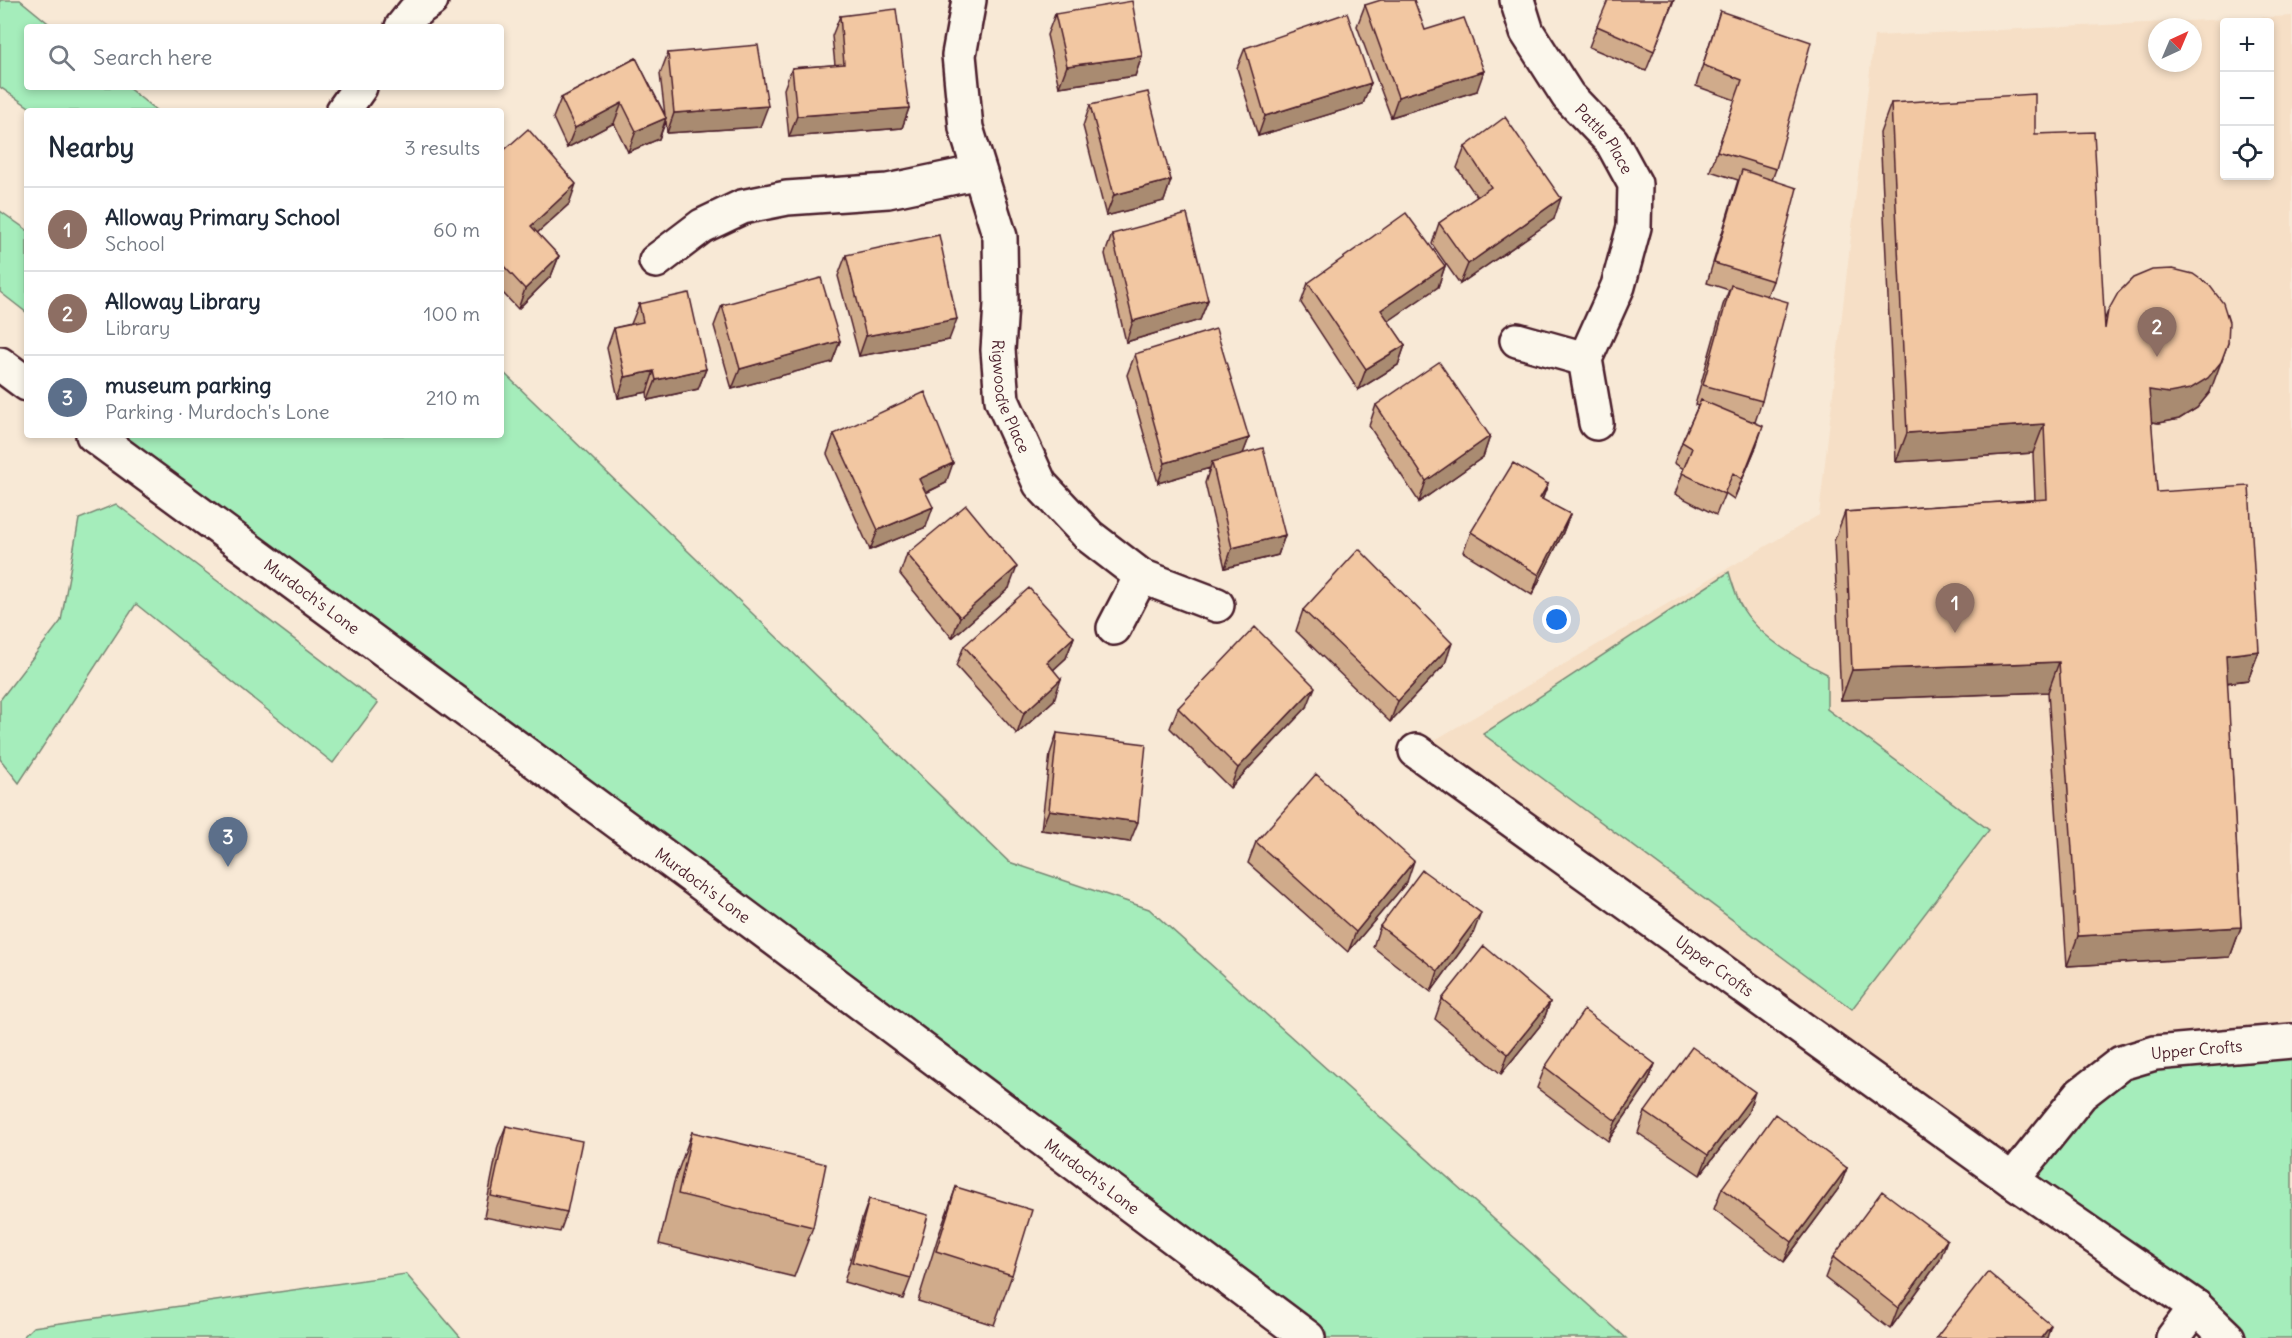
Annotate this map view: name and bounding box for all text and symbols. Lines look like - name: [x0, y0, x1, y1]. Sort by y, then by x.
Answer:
- north arrow: [2148, 18, 2202, 72]
- map controls: [2220, 18, 2274, 180]
- button: +: [2220, 18, 2274, 72]
- search box: [24, 24, 504, 90]
- icon: search: [45, 41, 78, 74]
- text: Search here: [93, 43, 212, 71]
- button: −: [2220, 72, 2274, 126]
- street label: Pattle Place: [1571, 100, 1637, 177]
- button: locate: [2220, 126, 2274, 180]
- text: Nearby: [48, 131, 134, 164]
- text: 3 results: [404, 135, 480, 160]
- text: Alloway Primary School: [105, 203, 340, 231]
- text: 1: [64, 217, 71, 242]
- text: 60 m: [433, 217, 480, 242]
- text: School: [105, 231, 165, 256]
- text: Alloway Library: [105, 287, 261, 315]
- text: 2: [62, 301, 73, 326]
- text: 100 m: [423, 301, 480, 326]
- pin: 2: [2138, 308, 2176, 357]
- text: Library: [105, 315, 170, 340]
- street label: Rigwoodie Place: [988, 339, 1035, 456]
- text: museum parking: [105, 371, 272, 399]
- text: 3: [62, 385, 73, 410]
- text: 210 m: [426, 385, 480, 410]
- text: Parking · Murdoch's Lone: [105, 399, 330, 424]
- street label: Murdoch's Lone: [260, 555, 364, 638]
- pin: 1: [1936, 584, 1974, 633]
- your location: [1542, 605, 1571, 634]
- pin: 3: [208, 818, 248, 867]
- street label: Murdoch's Lone: [651, 843, 755, 927]
- street label: Upper Crofts: [1672, 931, 1758, 1001]
- street label: Upper Crofts: [2150, 1035, 2243, 1063]
- street label: Murdoch's Lone: [1040, 1134, 1144, 1218]

